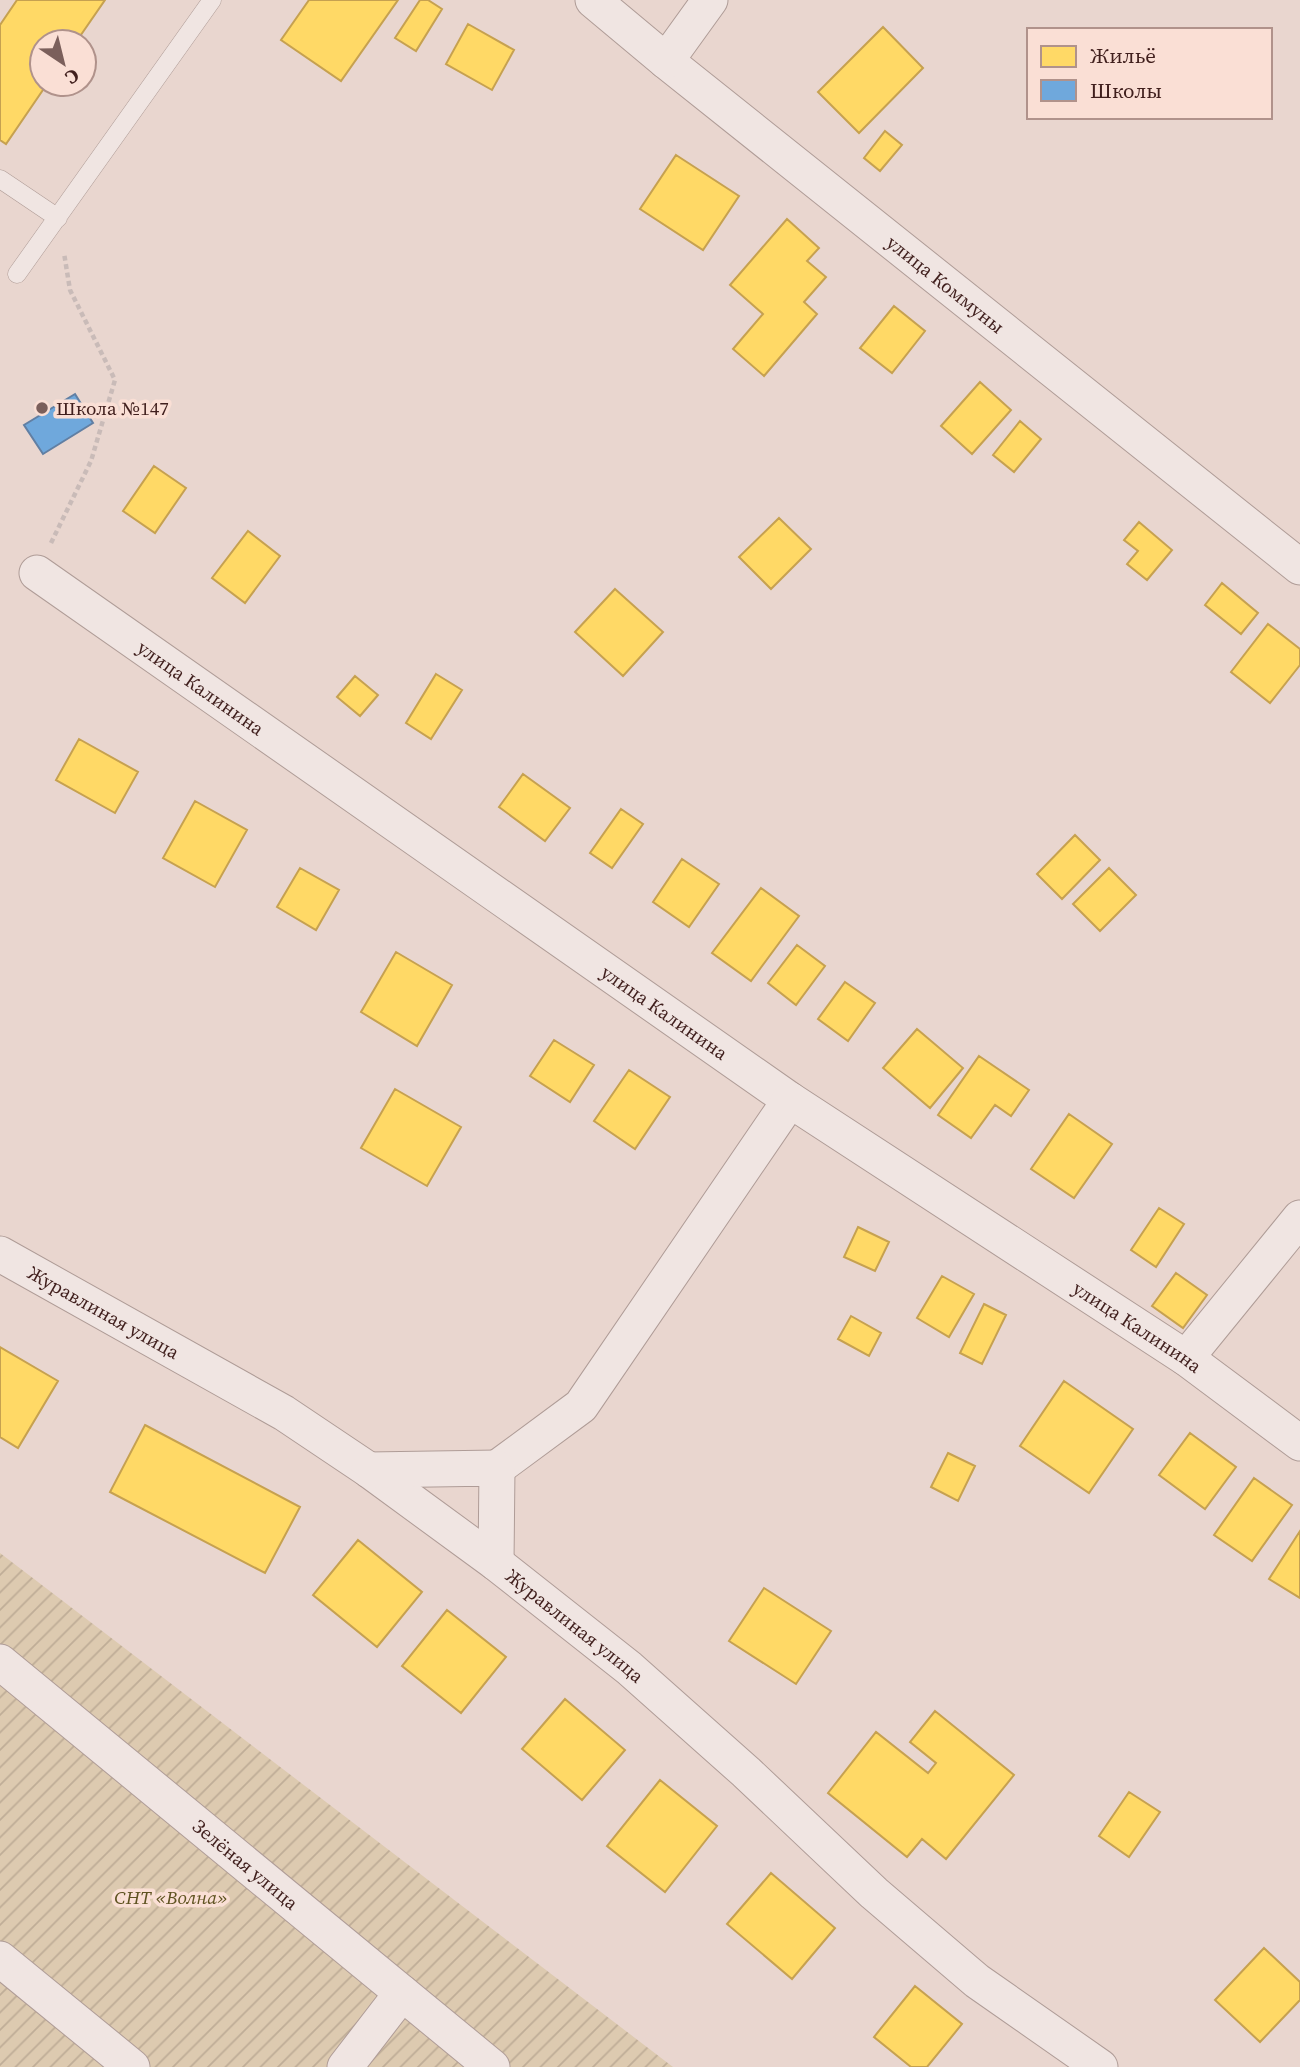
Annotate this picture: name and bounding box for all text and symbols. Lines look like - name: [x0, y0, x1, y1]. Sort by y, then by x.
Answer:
- north arrow: [28, 28, 98, 98]
- legend: [1027, 28, 1272, 119]
- text: Жильё: [1090, 41, 1156, 70]
- text: С: [60, 63, 85, 91]
- text: Школы: [1090, 76, 1162, 105]
- street label: улица Коммуны: [881, 229, 1010, 339]
- place label: Школа №147: [56, 395, 169, 421]
- marker: Школа №147: [34, 400, 50, 416]
- street label: улица Калинина: [132, 634, 270, 741]
- street label: улица Калинина: [596, 959, 733, 1066]
- street label: Журавлиная улица: [23, 1259, 185, 1365]
- street label: улица Калинина: [1068, 1275, 1208, 1379]
- street label: Журавлиная улица: [500, 1563, 650, 1689]
- street label: Зелёная улица: [187, 1813, 304, 1916]
- park label: СНТ «Волна»: [114, 1884, 228, 1910]

